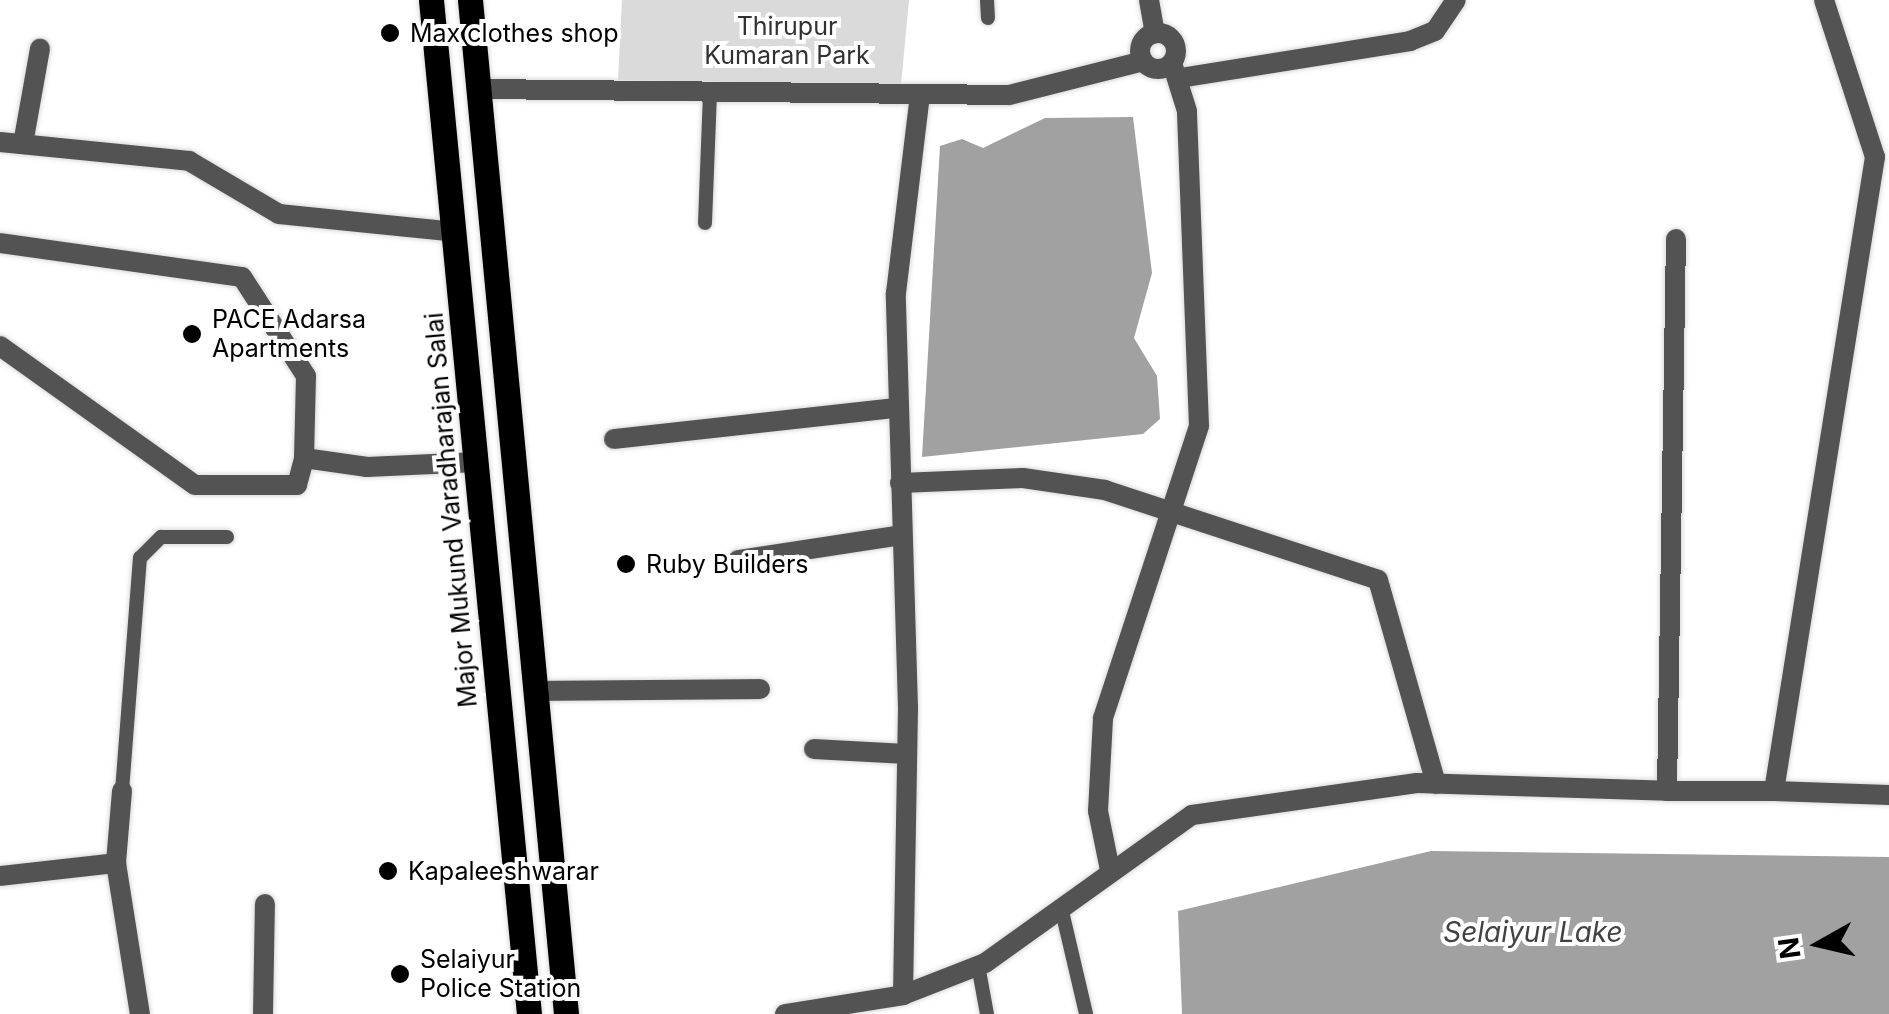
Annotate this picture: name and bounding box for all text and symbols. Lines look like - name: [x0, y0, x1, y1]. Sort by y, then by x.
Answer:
- park label: Thirupur Kumaran Park: [704, 12, 870, 71]
- place label: Max clothes shop: [410, 18, 619, 48]
- marker: Max clothes shop: [379, 22, 401, 44]
- place label: PACE Adarsa Apartments: [212, 305, 366, 364]
- street label: Major Mukund Varadharajan Salai: [419, 311, 483, 709]
- marker: PACE Adarsa Apartments: [181, 323, 203, 345]
- place label: Ruby Builders: [646, 549, 809, 579]
- marker: Ruby Builders: [615, 553, 637, 575]
- place label: Kapaleeshwarar: [408, 856, 599, 886]
- marker: Kapaleeshwarar: [377, 860, 399, 882]
- north arrow: [1769, 894, 1869, 994]
- water label: Selaiyur Lake: [1443, 915, 1623, 949]
- text: N: [1771, 935, 1808, 961]
- place label: Selaiyur Police Station: [420, 945, 581, 1004]
- marker: Selaiyur Police Station: [389, 963, 411, 985]

